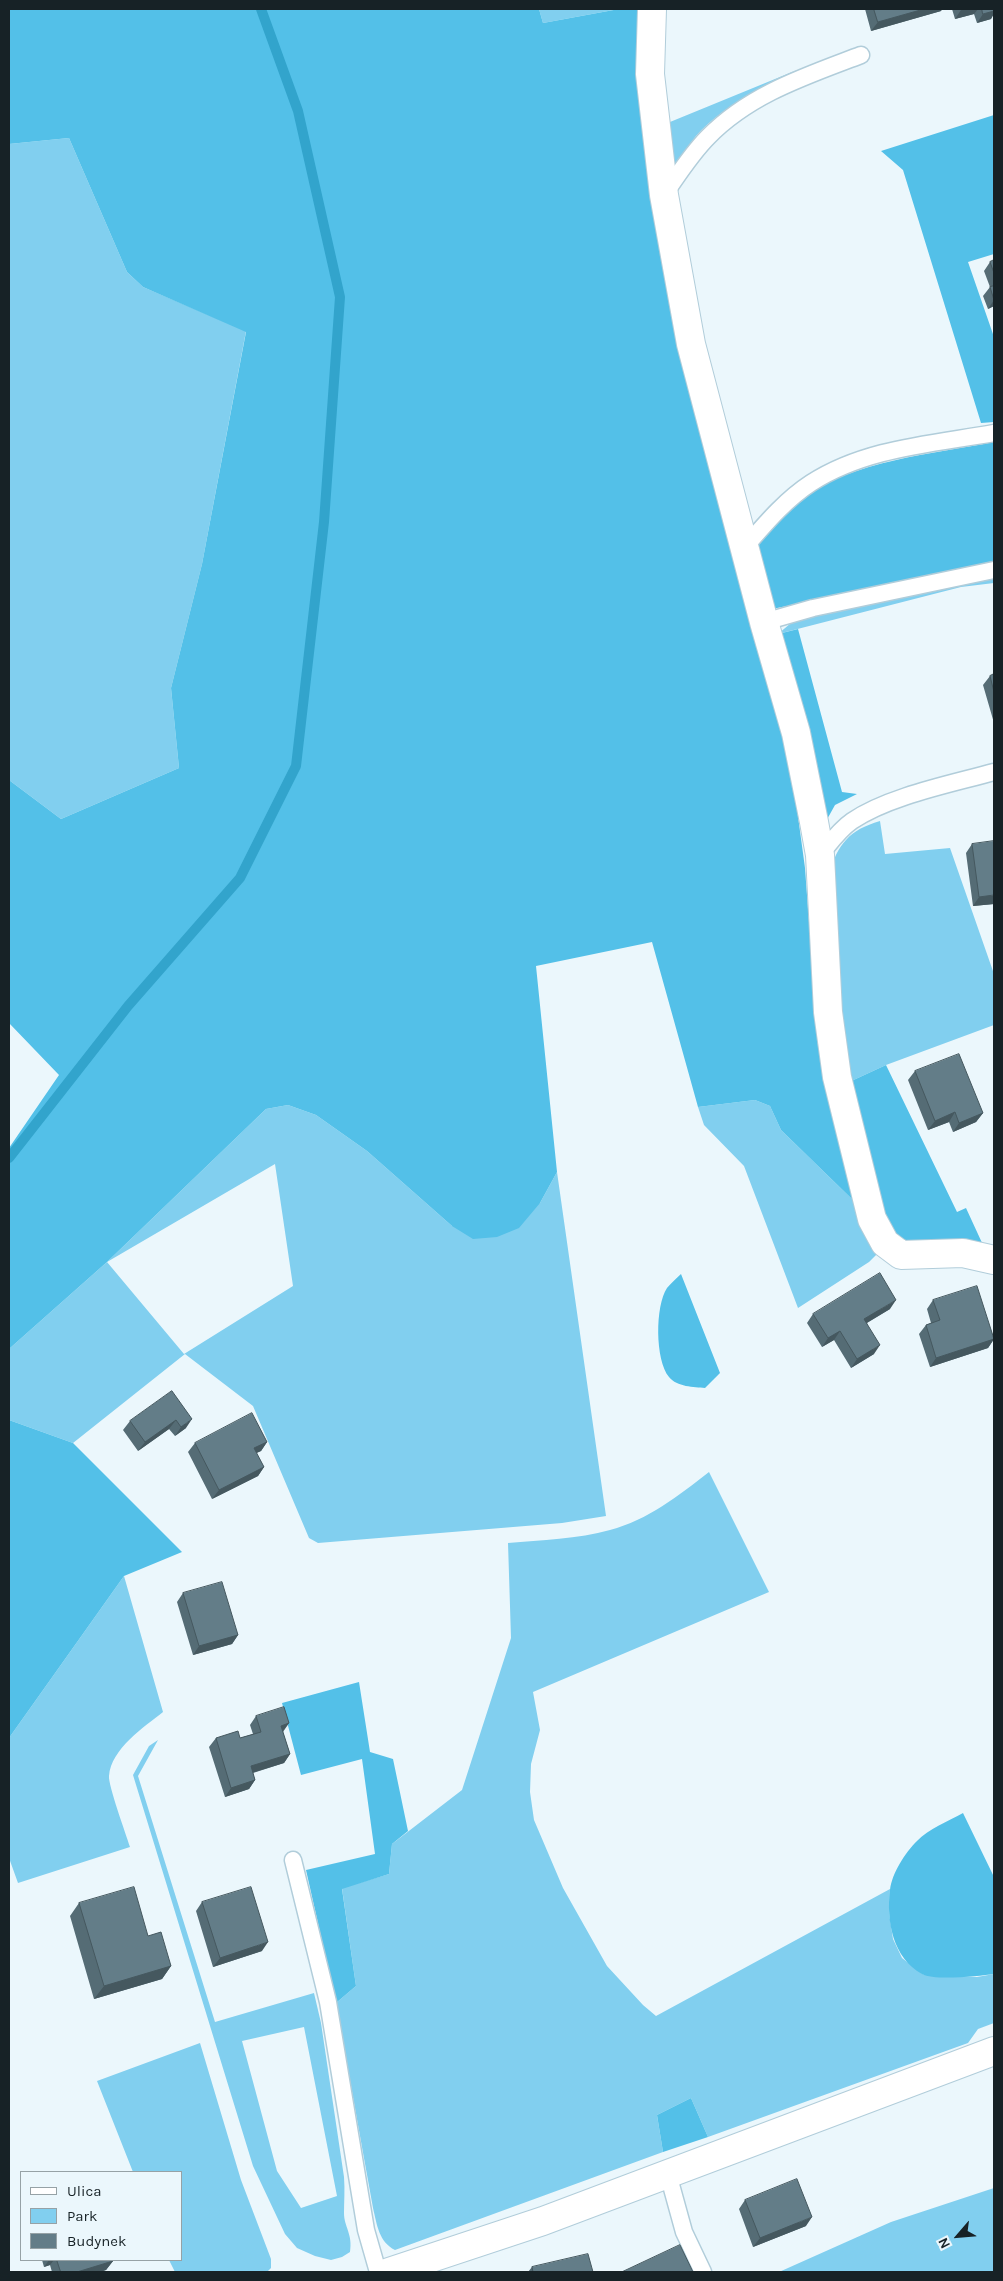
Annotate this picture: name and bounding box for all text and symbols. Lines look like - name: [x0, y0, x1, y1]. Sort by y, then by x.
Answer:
- legend: [20, 2171, 182, 2261]
- text: Ulica: [67, 2182, 101, 2200]
- text: Park: [67, 2207, 97, 2225]
- north arrow: [933, 2211, 983, 2261]
- text: Budynek: [67, 2232, 126, 2250]
- text: N: [934, 2235, 954, 2251]

